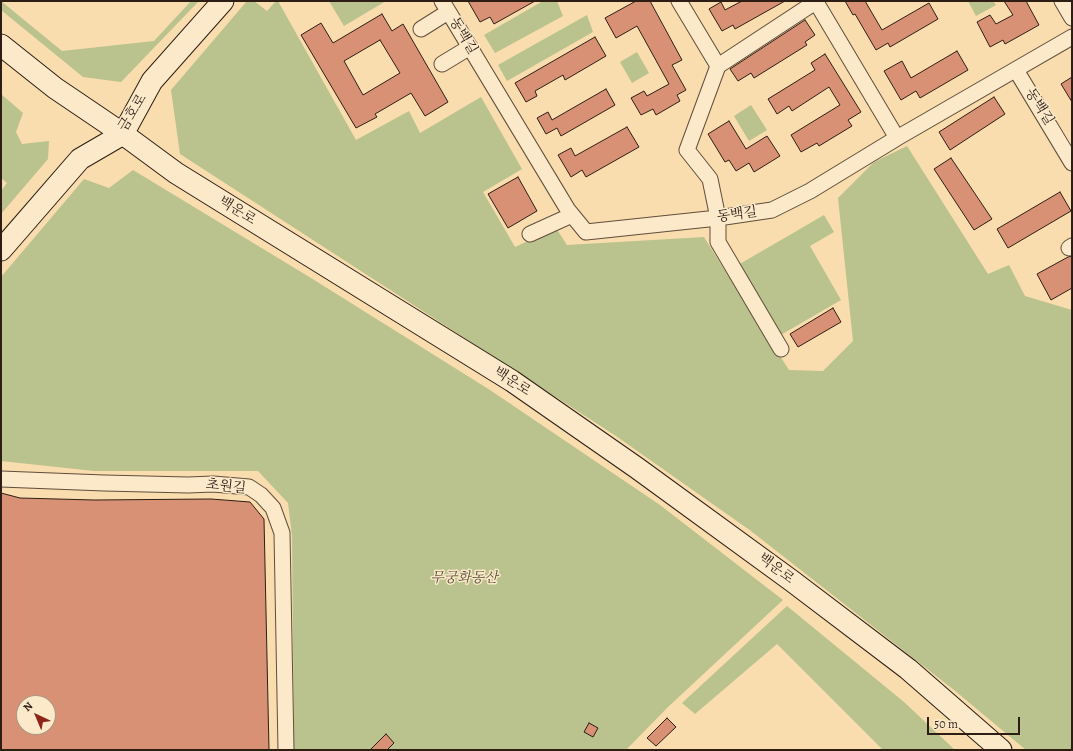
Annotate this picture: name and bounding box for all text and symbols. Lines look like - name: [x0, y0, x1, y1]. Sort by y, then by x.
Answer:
- street label: 동백길: [445, 14, 481, 58]
- street label: 동백길: [1021, 85, 1057, 129]
- street label: 금호로: [115, 91, 151, 135]
- street label: 백운로: [215, 193, 259, 229]
- street label: 동백길: [716, 204, 758, 226]
- street label: 백운로: [490, 364, 534, 400]
- street label: 초원길: [205, 477, 247, 497]
- street label: 백운로: [755, 550, 797, 588]
- park label: 무궁화동산: [430, 571, 498, 587]
- north arrow: [16, 695, 56, 735]
- text: N: [20, 699, 36, 715]
- scale bar: [929, 709, 1022, 735]
- text: 50 m: [934, 716, 958, 732]

